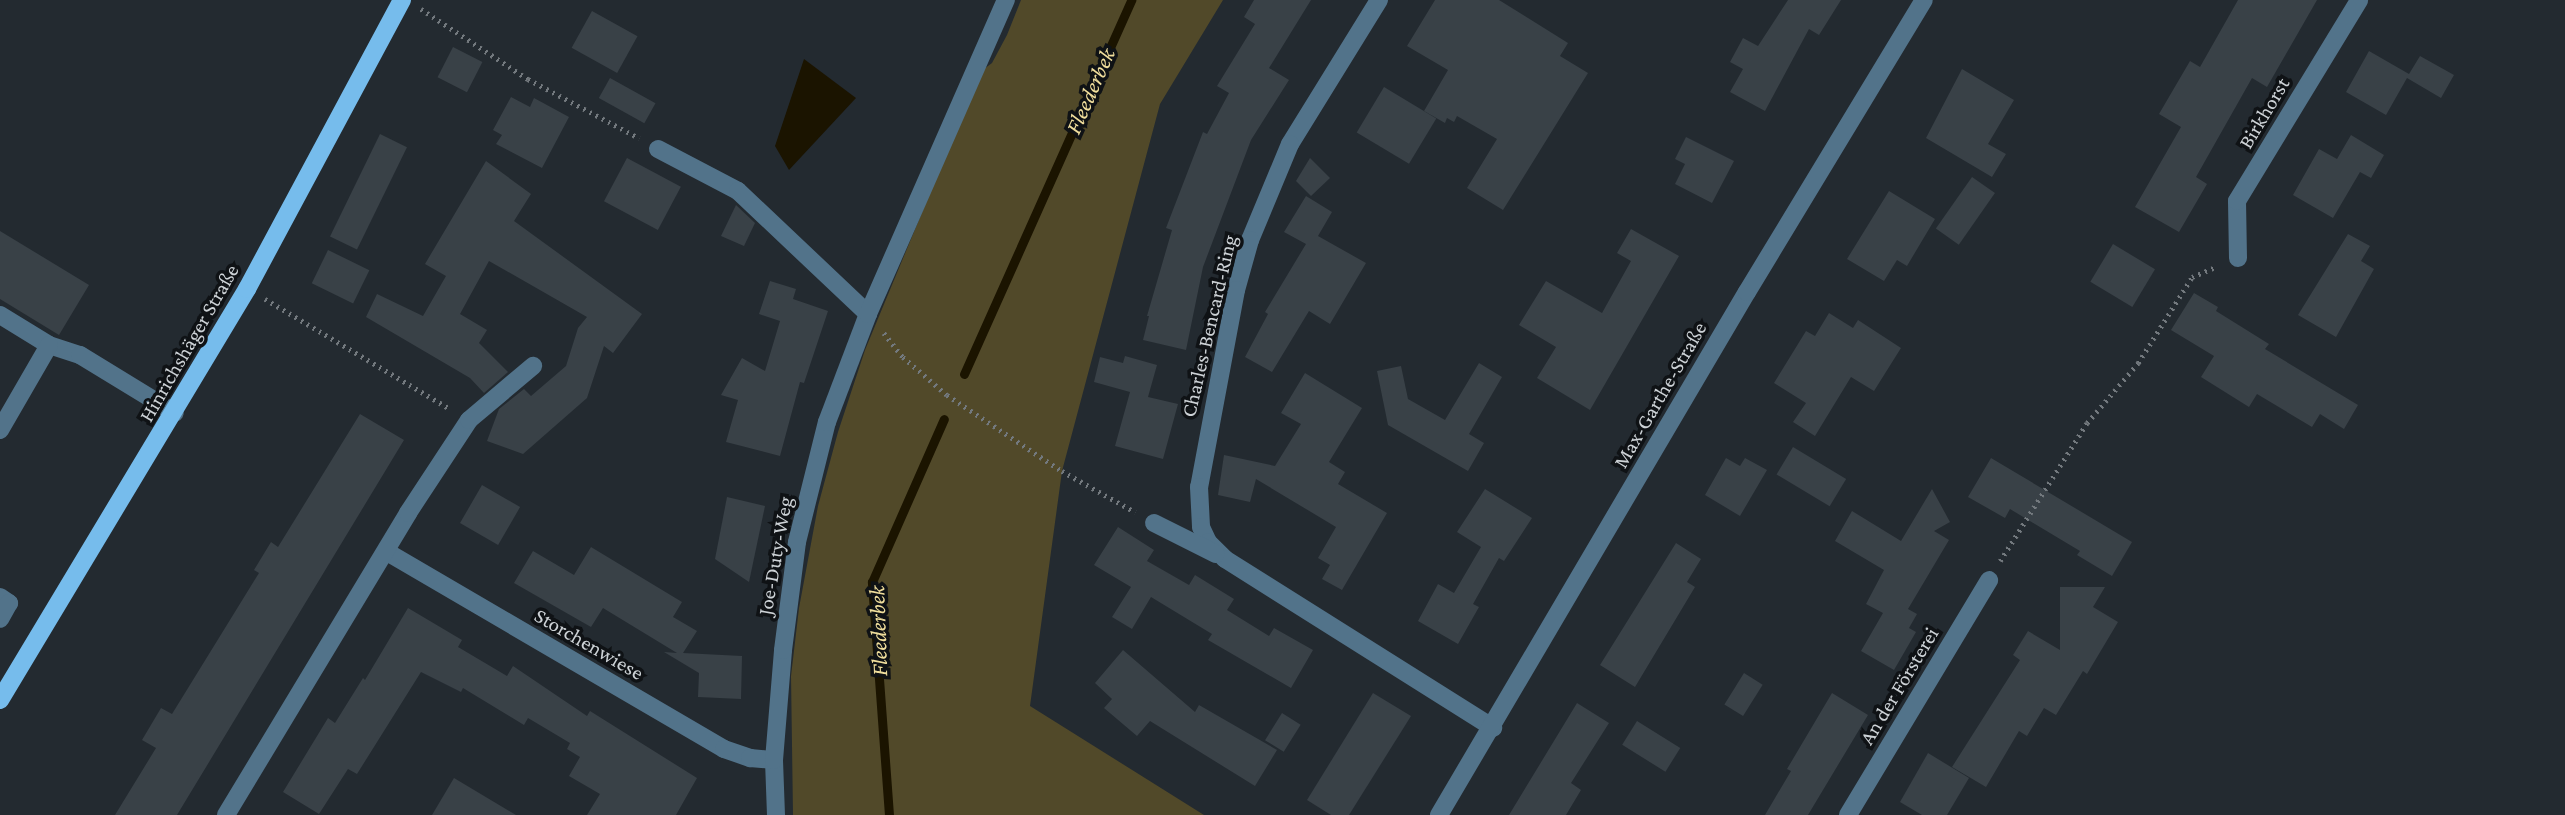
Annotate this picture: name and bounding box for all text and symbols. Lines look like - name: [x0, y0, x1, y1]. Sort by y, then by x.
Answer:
- water label: Fleederbek: [1059, 44, 1121, 138]
- street label: Birkhorst: [2233, 73, 2295, 153]
- street label: Charles-Bencard-Ring: [1176, 233, 1242, 419]
- street label: Hinrichshäger Straße: [134, 260, 244, 426]
- street label: Max-Garthe-Straße: [1608, 317, 1712, 473]
- street label: Joe-Duty-Weg: [752, 495, 798, 617]
- water label: Fleederbek: [863, 585, 893, 677]
- street label: Storchenwiese: [530, 603, 648, 685]
- street label: An der Försterei: [1854, 623, 1944, 749]

